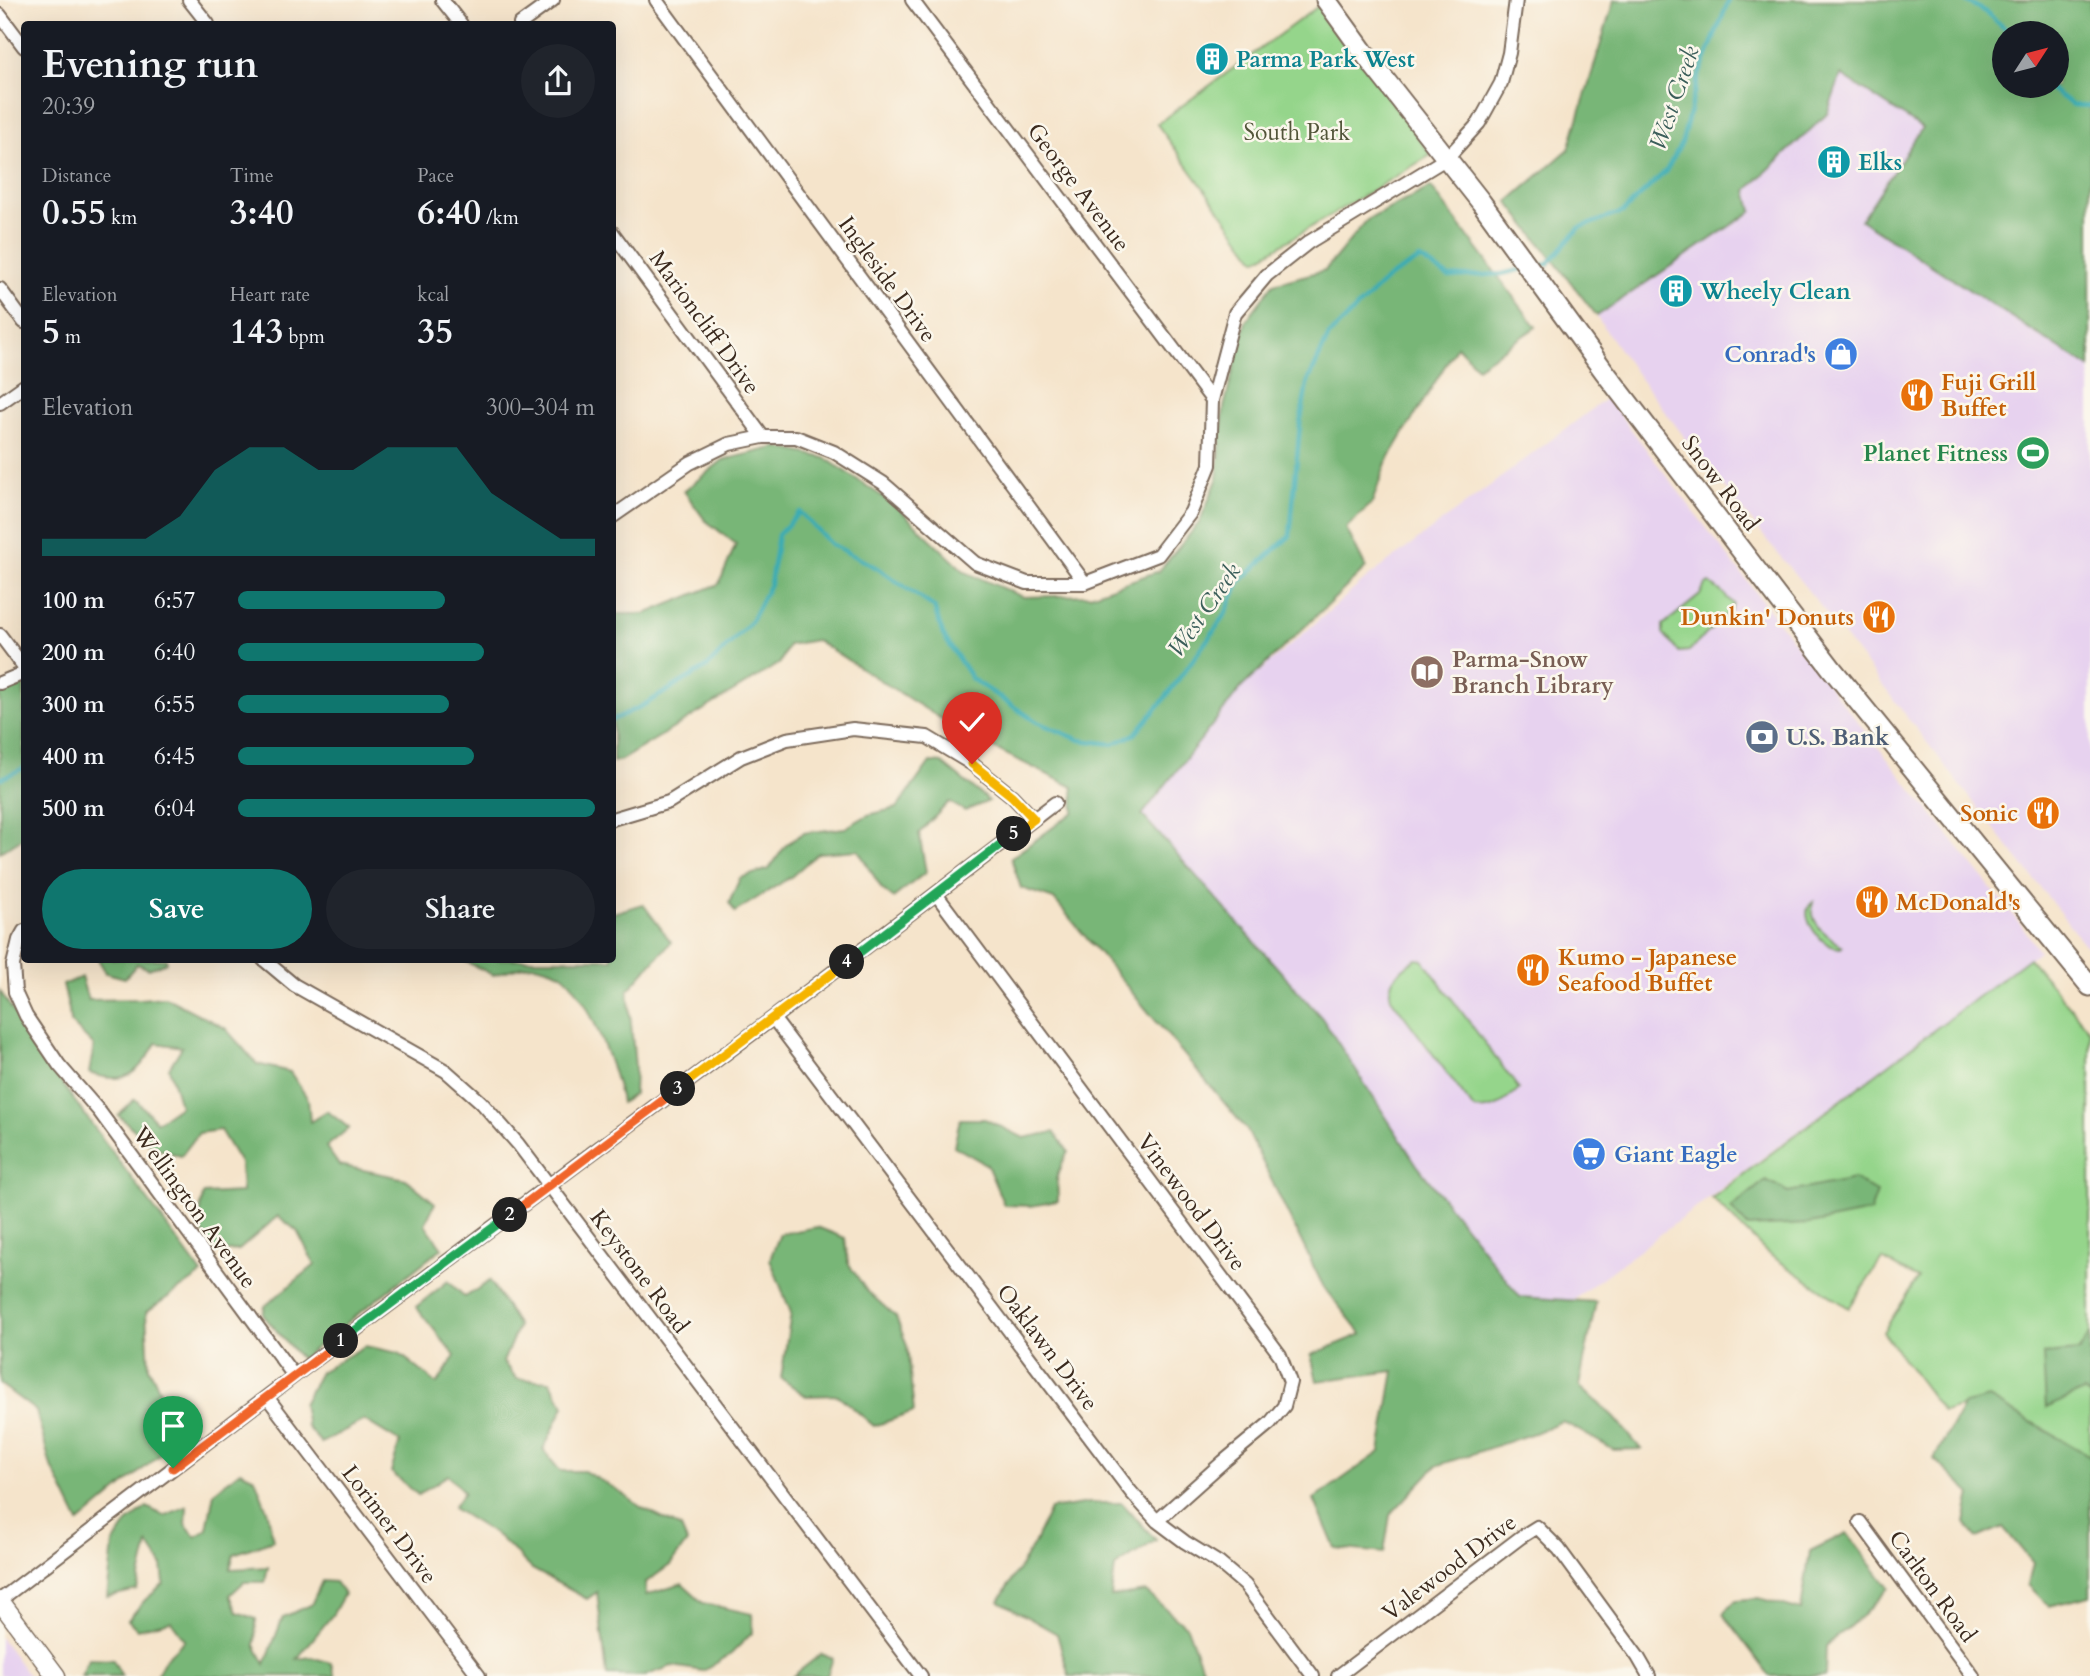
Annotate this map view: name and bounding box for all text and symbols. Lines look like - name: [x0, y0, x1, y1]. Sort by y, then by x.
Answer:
- north arrow: [1992, 21, 2068, 98]
- map controls: [1992, 21, 2069, 98]
- text: Evening run: [42, 39, 258, 91]
- building icon: Parma Park West: [1193, 40, 1231, 78]
- water label: West Creek: [1641, 42, 1708, 155]
- button: share: [521, 44, 595, 118]
- place label: Parma Park West: [1236, 44, 1415, 75]
- text: 20:39: [42, 91, 95, 122]
- street label: George Avenue: [1020, 117, 1137, 258]
- park label: South Park: [1244, 117, 1351, 148]
- building icon: Elks: [1815, 143, 1853, 181]
- place label: Elks: [1858, 147, 1902, 178]
- text: Distance: [42, 163, 111, 189]
- text: Time: [230, 163, 274, 189]
- text: Pace: [417, 163, 454, 189]
- text: 0.55: [42, 189, 106, 237]
- text: 3:40: [230, 189, 294, 237]
- text: 6:40: [417, 189, 481, 237]
- text: km: [106, 205, 137, 231]
- text: /km: [481, 205, 519, 231]
- street label: Ingleside Drive: [831, 210, 944, 349]
- street label: Marioncliff Drive: [642, 244, 767, 400]
- building icon: Wheely Clean: [1657, 272, 1695, 310]
- place label: Wheely Clean: [1699, 276, 1851, 307]
- text: Elevation: [42, 282, 117, 308]
- text: Heart rate: [230, 282, 310, 308]
- text: kcal: [417, 282, 449, 308]
- text: 5: [42, 308, 60, 356]
- text: 143: [230, 308, 283, 356]
- text: 35: [417, 308, 453, 356]
- text: m: [60, 324, 81, 350]
- text: bpm: [283, 324, 325, 350]
- shop icon: Conrad's: [1822, 335, 1860, 373]
- place label: Conrad's: [1724, 339, 1816, 370]
- place label: Fuji Grill Buffet: [1941, 367, 2037, 424]
- restaurant icon: Fuji Grill Buffet: [1898, 376, 1936, 414]
- text: Elevation: [42, 392, 133, 423]
- text: 300–304 m: [486, 392, 595, 423]
- street label: Snow Road: [1674, 429, 1767, 538]
- sports icon: Planet Fitness: [2014, 434, 2052, 472]
- place label: Planet Fitness: [1863, 438, 2008, 469]
- water label: West Creek: [1160, 556, 1249, 664]
- text: 100 m: [42, 585, 105, 616]
- text: 6:57: [154, 585, 195, 616]
- restaurant icon: Dunkin' Donuts: [1860, 598, 1898, 636]
- place label: Dunkin' Donuts: [1680, 602, 1854, 633]
- text: 200 m: [42, 637, 105, 668]
- text: 6:40: [154, 637, 195, 668]
- place label: Parma-Snow Branch Library: [1452, 644, 1614, 701]
- library icon: Parma-Snow Branch Library: [1408, 653, 1446, 691]
- text: 300 m: [42, 689, 105, 720]
- text: 6:55: [154, 689, 195, 720]
- pin: [942, 692, 1002, 764]
- icon: check: [953, 703, 991, 741]
- bank icon: U.S. Bank: [1743, 718, 1781, 756]
- place label: U.S. Bank: [1786, 722, 1890, 753]
- text: 400 m: [42, 741, 105, 772]
- text: 6:45: [154, 741, 195, 772]
- text: 500 m: [42, 793, 105, 824]
- text: 6:04: [154, 793, 195, 824]
- restaurant icon: Sonic: [2024, 794, 2062, 832]
- place label: Sonic: [1960, 798, 2018, 829]
- pin: 5: [996, 816, 1032, 852]
- text: 5: [1009, 820, 1018, 846]
- button: Save: [42, 869, 312, 949]
- button: Share: [326, 869, 595, 949]
- restaurant icon: McDonald's: [1853, 883, 1891, 921]
- place label: McDonald's: [1896, 887, 2020, 918]
- place label: Kumo - Japanese Seafood Buffet: [1558, 942, 1737, 999]
- pin: 4: [830, 944, 864, 979]
- text: 4: [842, 948, 851, 974]
- restaurant icon: Kumo - Japanese Seafood Buffet: [1514, 951, 1552, 989]
- pin: 3: [660, 1072, 696, 1106]
- text: 3: [673, 1075, 682, 1101]
- street label: Wellington Avenue: [125, 1119, 264, 1295]
- street label: Vinewood Drive: [1130, 1127, 1253, 1277]
- supermarket icon: Giant Eagle: [1570, 1135, 1608, 1173]
- place label: Giant Eagle: [1614, 1139, 1738, 1170]
- pin: 2: [492, 1198, 528, 1232]
- text: 2: [505, 1201, 514, 1227]
- street label: Keystone Road: [583, 1203, 697, 1340]
- street label: Oaklawn Drive: [990, 1278, 1105, 1417]
- pin: 1: [324, 1324, 358, 1358]
- text: 1: [336, 1327, 345, 1353]
- pin: [143, 1396, 203, 1468]
- icon: arrive: [154, 1407, 192, 1445]
- street label: Lorimer Drive: [335, 1459, 444, 1590]
- street label: Valewood Drive: [1376, 1507, 1523, 1628]
- street label: Carlton Road: [1881, 1524, 1984, 1649]

